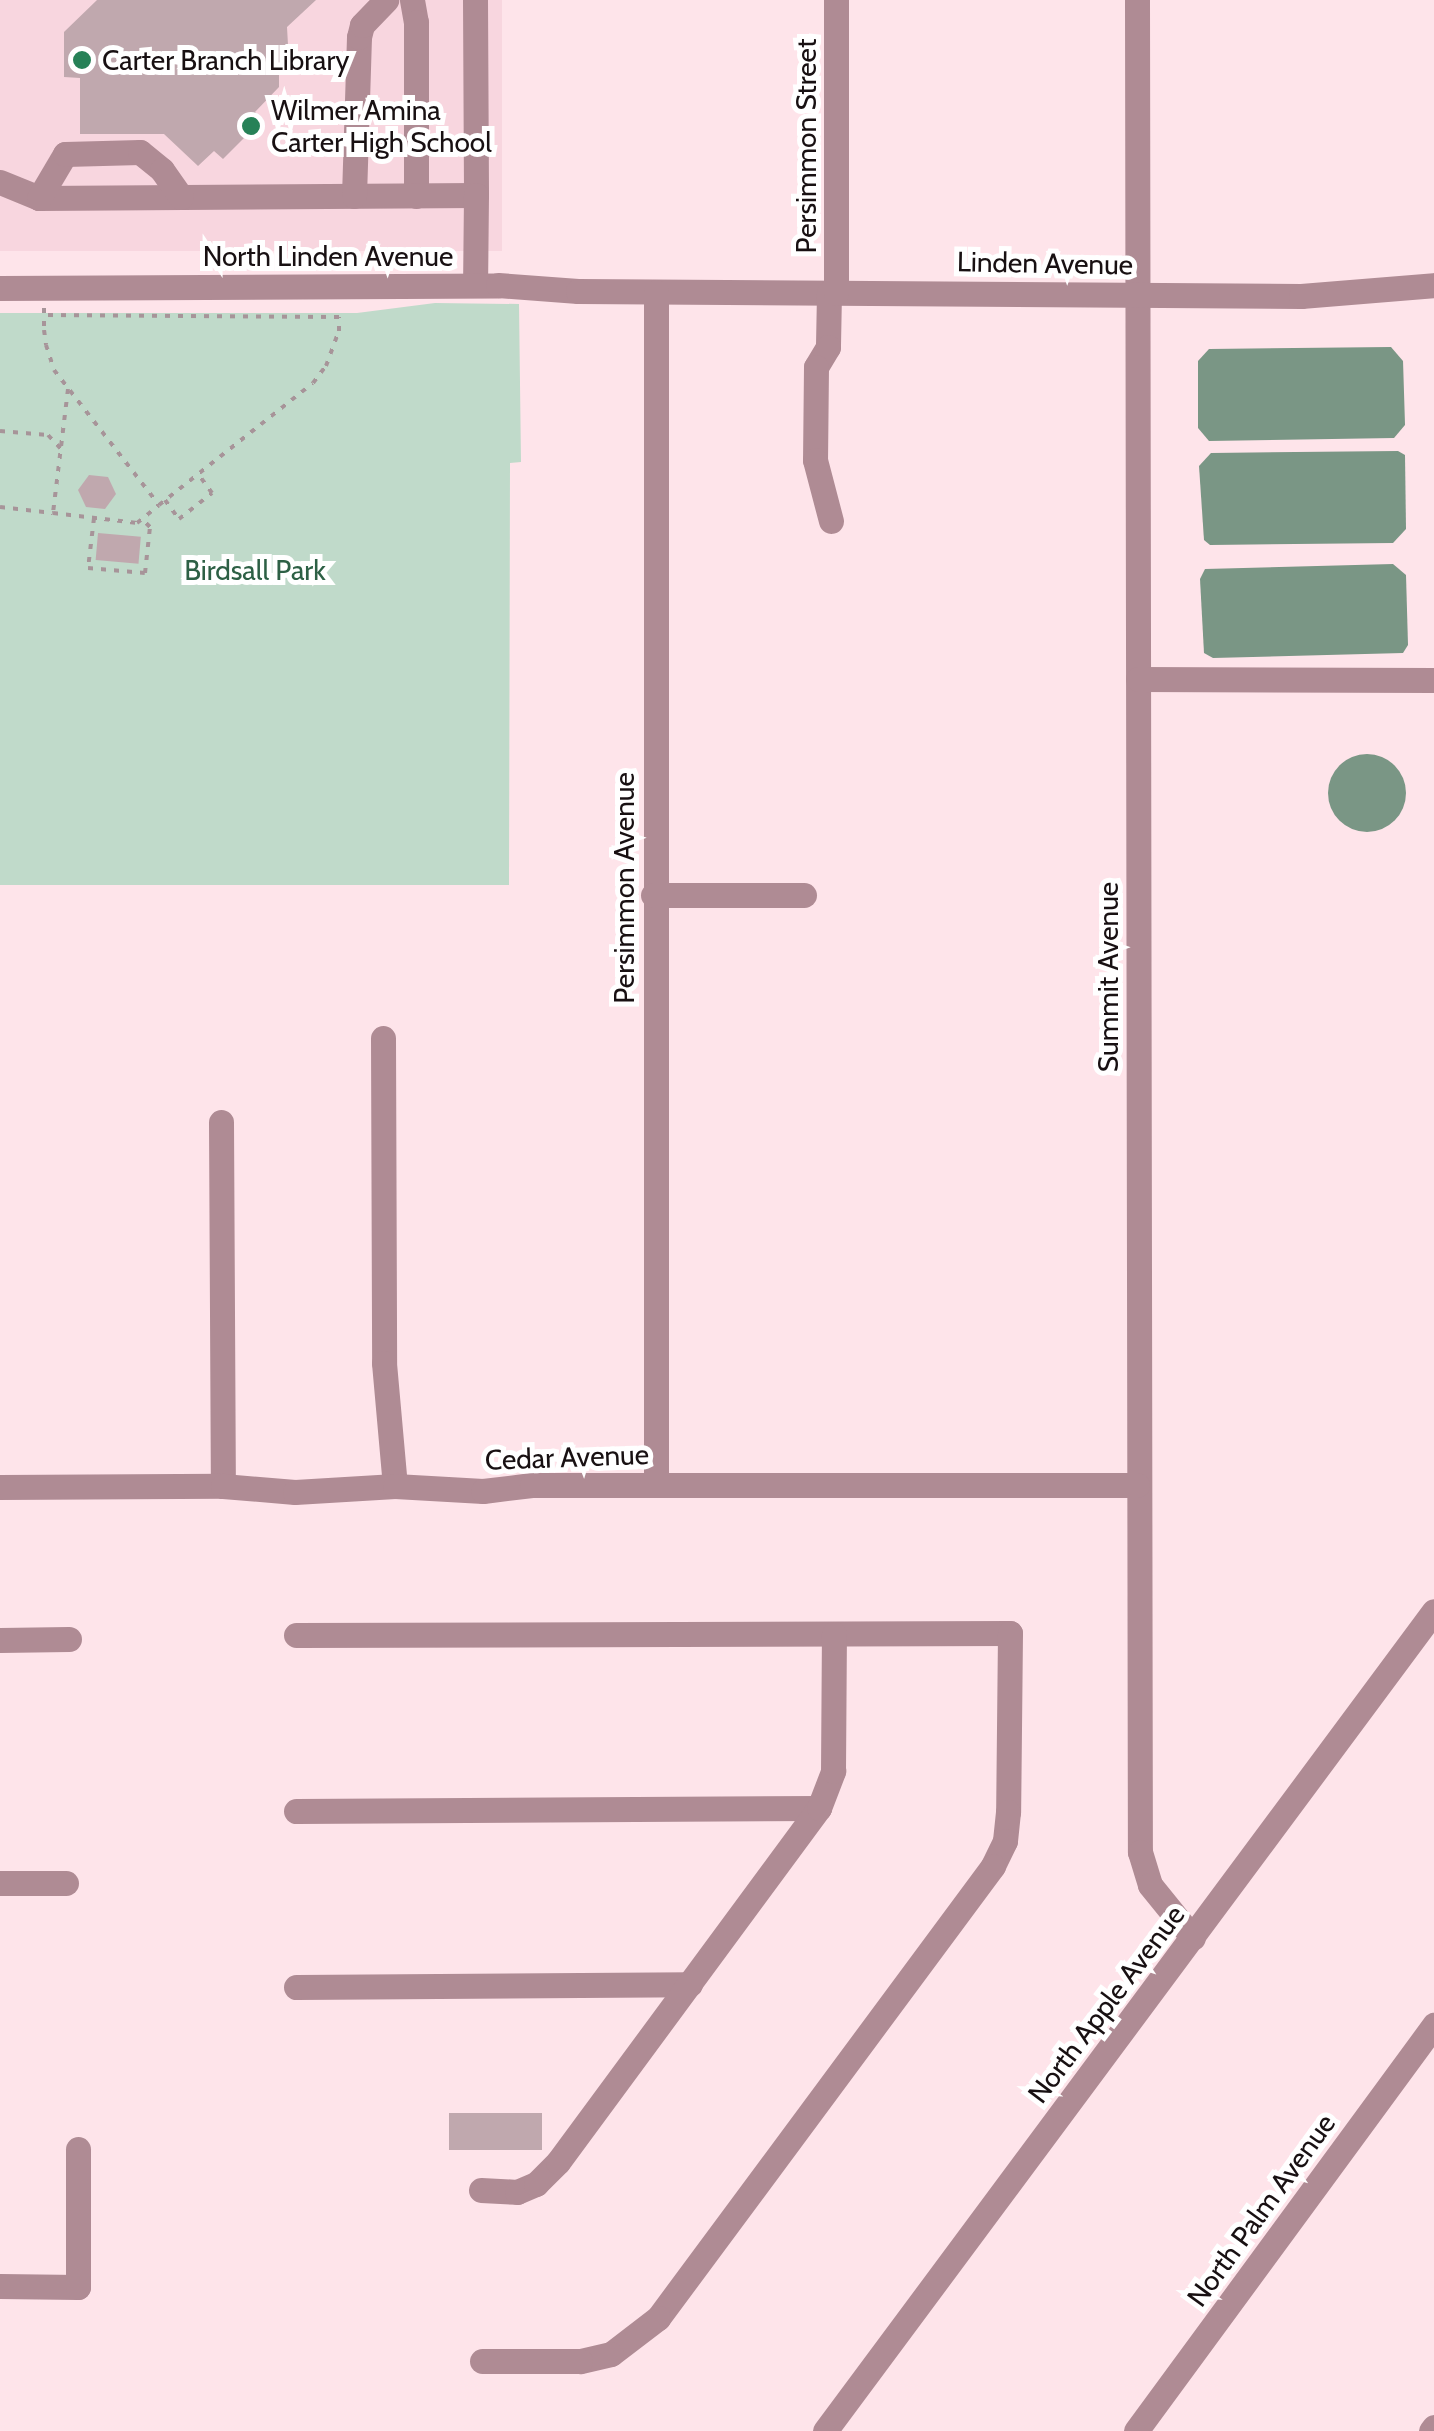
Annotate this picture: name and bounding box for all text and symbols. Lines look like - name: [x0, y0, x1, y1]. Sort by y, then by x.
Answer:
- street label: Persimmon Street: [789, 39, 823, 253]
- place label: Carter Branch Library: [102, 43, 349, 77]
- marker: Carter Branch Library: [71, 49, 93, 71]
- place label: Wilmer Amina Carter High School: [271, 93, 492, 159]
- marker: Wilmer Amina Carter High School: [240, 115, 262, 137]
- street label: North Linden Avenue: [203, 239, 453, 273]
- street label: Linden Avenue: [957, 245, 1133, 281]
- park label: Birdsall Park: [184, 553, 326, 587]
- street label: Persimmon Avenue: [607, 772, 641, 1004]
- street label: Summit Avenue: [1091, 882, 1125, 1072]
- street label: Cedar Avenue: [484, 1437, 650, 1477]
- street label: North Apple Avenue: [1021, 1899, 1191, 2109]
- street label: North Palm Avenue: [1180, 2107, 1342, 2313]

